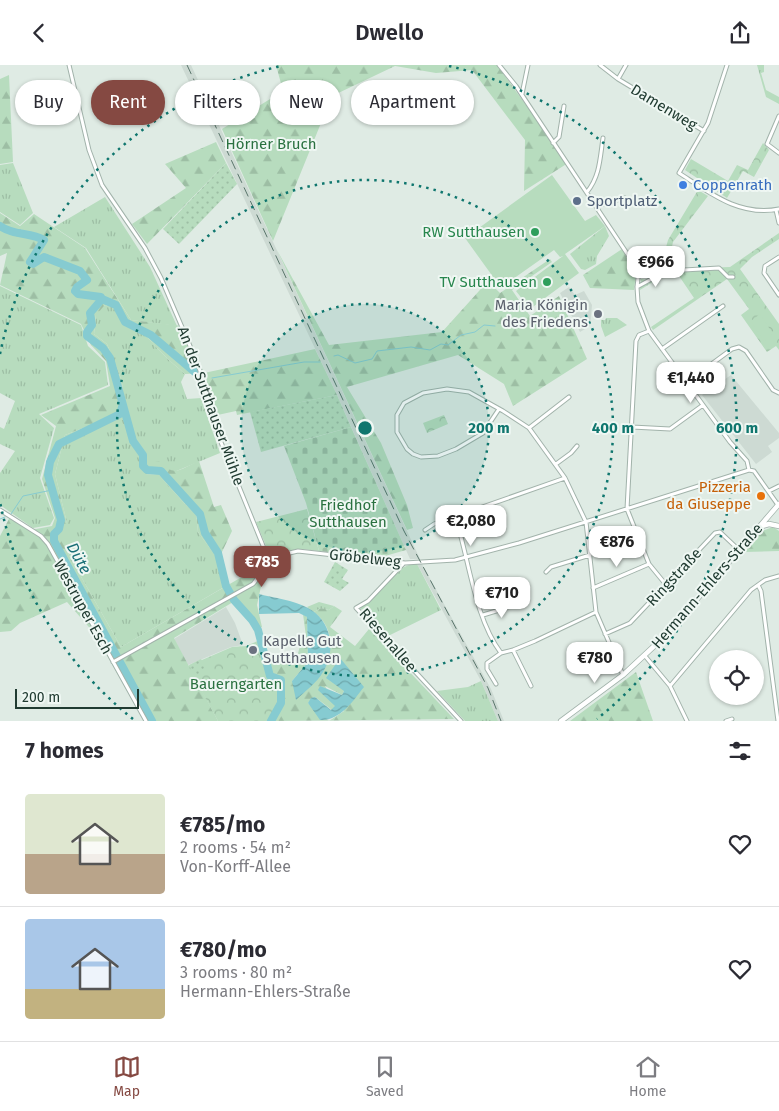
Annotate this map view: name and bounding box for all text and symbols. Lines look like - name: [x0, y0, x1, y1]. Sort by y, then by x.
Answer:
- icon: back: [25, 19, 53, 47]
- text: Dwello: [355, 19, 424, 46]
- icon: share: [726, 19, 754, 47]
- chip: Buy: [15, 80, 81, 125]
- chip: Rent: [91, 80, 165, 125]
- chip: Filters: [175, 80, 260, 125]
- chip: New: [270, 80, 341, 125]
- chip: Apartment: [351, 80, 474, 125]
- street label: Damenweg: [628, 80, 701, 134]
- park label: Hörner Bruch: [225, 135, 317, 153]
- place label: Coppenrath: [693, 176, 772, 194]
- marker: Coppenrath: [677, 179, 689, 191]
- place label: Sportplatz: [587, 192, 658, 210]
- marker: Sportplatz: [571, 195, 583, 207]
- place label: RW Sutthausen: [422, 223, 525, 241]
- marker: RW Sutthausen: [529, 226, 541, 238]
- pin: €966: [626, 245, 686, 288]
- text: €966: [638, 252, 674, 271]
- place label: TV Sutthausen: [440, 273, 537, 291]
- marker: TV Sutthausen: [541, 276, 553, 288]
- place label: Maria Königin des Friedens: [495, 296, 588, 331]
- marker: Maria Königin des Friedens: [592, 308, 604, 320]
- street label: An der Sutthauser Mühle: [174, 324, 248, 488]
- pin: €1,440: [650, 361, 732, 404]
- text: €1,440: [667, 368, 715, 387]
- centre of rings: [356, 419, 374, 437]
- text: 200 m: [468, 419, 510, 437]
- text: 400 m: [592, 419, 634, 437]
- text: 600 m: [716, 419, 758, 437]
- place label: Pizzeria da Giuseppe: [666, 478, 751, 513]
- marker: Pizzeria da Giuseppe: [755, 490, 767, 502]
- park label: Friedhof Sutthausen: [309, 496, 387, 531]
- pin: €2,080: [430, 505, 512, 547]
- text: €2,080: [446, 511, 496, 530]
- street label: Hermann-Ehlers-Straße: [648, 520, 766, 652]
- pin: €876: [587, 525, 647, 568]
- text: €876: [600, 532, 634, 551]
- water label: Düte: [63, 539, 95, 577]
- street label: Ringstraße: [643, 544, 705, 610]
- pin: €785: [232, 545, 292, 588]
- street label: Gröbelweg: [328, 545, 402, 571]
- text: €785: [245, 552, 279, 571]
- street label: Westruper Esch: [50, 557, 116, 657]
- pin: €710: [472, 577, 532, 619]
- text: €710: [485, 583, 519, 602]
- street label: Riesenallee: [355, 604, 421, 676]
- place label: Kapelle Gut Sutthausen: [263, 632, 342, 667]
- pin: €780: [565, 641, 625, 684]
- marker: Kapelle Gut Sutthausen: [247, 644, 259, 656]
- text: €780: [577, 648, 613, 667]
- map controls: [709, 650, 764, 705]
- button: locate: [709, 650, 764, 705]
- park label: Bauerngarten: [190, 675, 282, 693]
- scale bar: [15, 686, 139, 709]
- text: 200 m: [22, 689, 60, 706]
- icon: filters: [726, 737, 754, 765]
- text: 7 homes: [25, 738, 104, 764]
- text: €785/mo: [180, 812, 265, 838]
- icon: home: [65, 814, 125, 874]
- icon: heart: [726, 830, 754, 858]
- text: 2 rooms · 54 m²: [180, 838, 291, 857]
- text: Von-Korff-Allee: [180, 857, 291, 876]
- text: €780/mo: [180, 937, 267, 963]
- icon: home: [65, 939, 125, 999]
- icon: heart: [726, 955, 754, 983]
- text: 3 rooms · 80 m²: [180, 963, 292, 982]
- text: Hermann-Ehlers-Straße: [180, 982, 351, 1001]
- tab: Map: [113, 1053, 141, 1100]
- tab: Saved: [366, 1053, 404, 1100]
- tab: Home: [629, 1053, 666, 1100]

